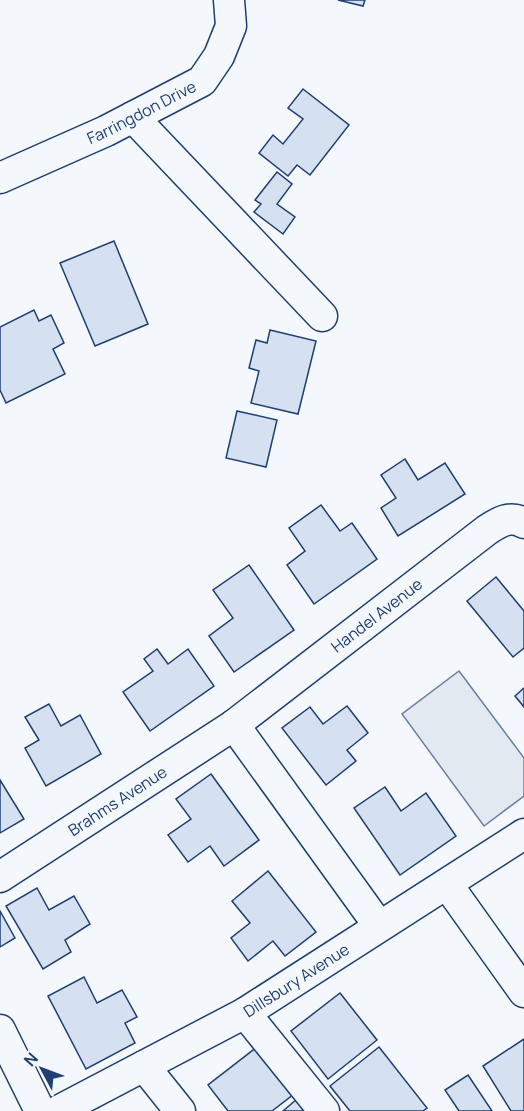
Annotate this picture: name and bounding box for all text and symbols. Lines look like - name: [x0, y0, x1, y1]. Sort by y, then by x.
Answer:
- street label: Farringdon Drive: [83, 75, 200, 149]
- street label: Handel Avenue: [326, 573, 427, 657]
- street label: Brahms Avenue: [64, 761, 171, 841]
- street label: Dillsbury Avenue: [239, 938, 353, 1022]
- north arrow: [12, 1039, 72, 1099]
- text: N: [19, 1048, 43, 1071]

